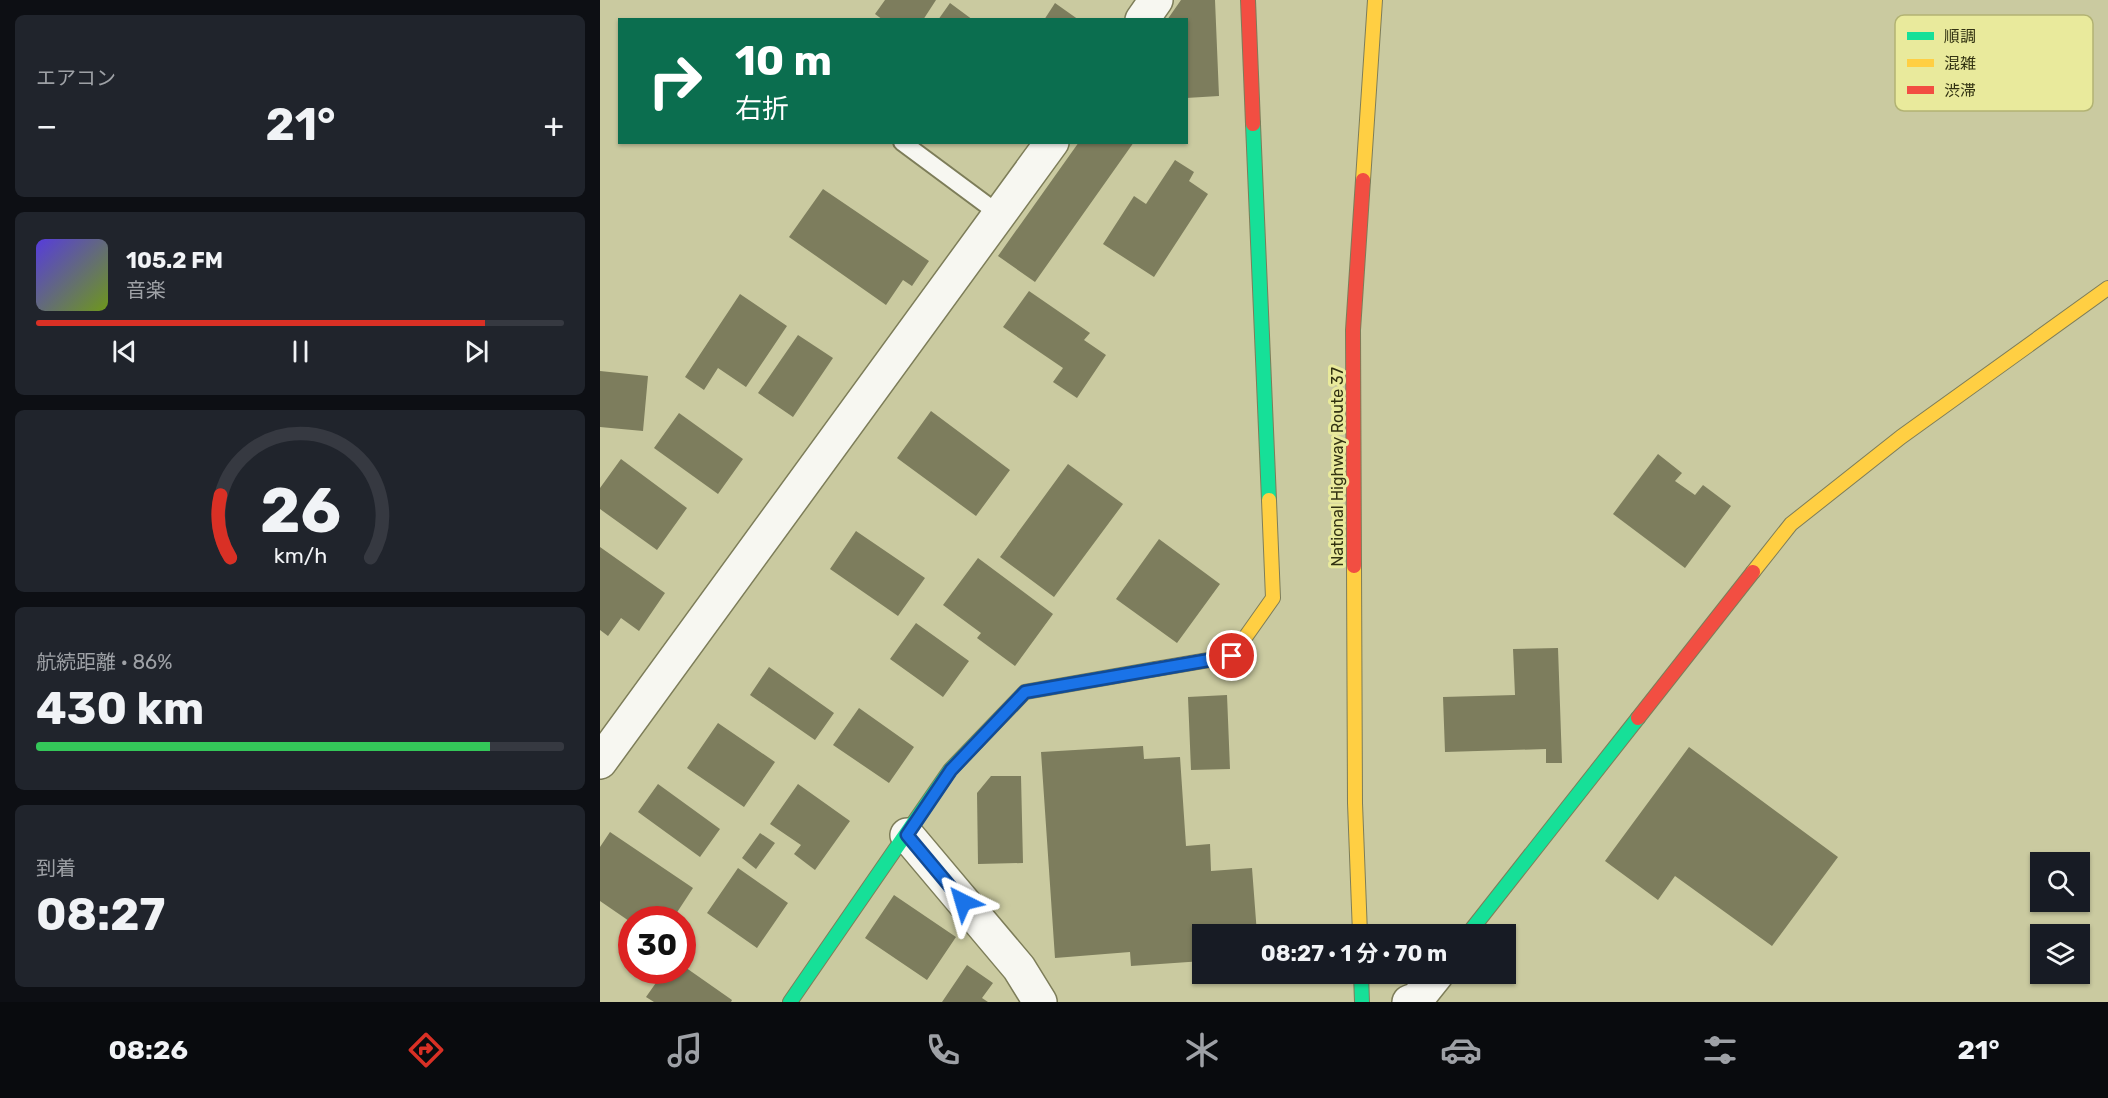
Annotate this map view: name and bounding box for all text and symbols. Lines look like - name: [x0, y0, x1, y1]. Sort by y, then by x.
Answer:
- legend: [1895, 15, 2093, 111]
- text: 順調: [1944, 27, 1976, 46]
- text: 10 m: [735, 36, 832, 86]
- icon: right: [636, 42, 714, 120]
- text: 混雑: [1944, 54, 1976, 73]
- text: エアコン: [36, 66, 116, 90]
- text: 渋滞: [1944, 81, 1976, 100]
- text: 右折: [735, 93, 789, 125]
- text: 21°: [265, 98, 336, 151]
- text: −: [36, 106, 57, 145]
- text: +: [543, 106, 564, 145]
- text: 105.2 FM: [126, 247, 223, 274]
- text: 音楽: [126, 278, 166, 302]
- icon: previous: [108, 335, 141, 368]
- icon: pause: [284, 335, 317, 368]
- icon: next: [460, 335, 493, 368]
- street label: National Highway Route 37: [1328, 367, 1347, 567]
- text: 26: [259, 474, 341, 548]
- text: km/h: [273, 543, 327, 568]
- pin: [1206, 630, 1257, 681]
- icon: arrive: [1215, 639, 1248, 672]
- text: 航続距離 · 86%: [36, 650, 172, 674]
- text: 430 km: [36, 682, 204, 735]
- map controls: [2030, 852, 2090, 984]
- button: search: [2030, 852, 2090, 912]
- text: 到着: [36, 856, 76, 880]
- position arrow: [931, 870, 995, 934]
- text: 08:27: [36, 888, 165, 941]
- speed limit sign: 30: [618, 906, 696, 984]
- button: layers: [2030, 924, 2090, 984]
- text: 08:27 · 1 分 · 70 m: [1261, 940, 1447, 967]
- icon: directions: [405, 1029, 447, 1071]
- icon: music: [664, 1029, 706, 1071]
- icon: phone: [922, 1029, 964, 1071]
- icon: climate: [1181, 1029, 1223, 1071]
- icon: car: [1440, 1029, 1482, 1071]
- icon: filters: [1699, 1029, 1741, 1071]
- text: 08:26: [108, 1034, 188, 1066]
- text: 21°: [1958, 1034, 2000, 1066]

